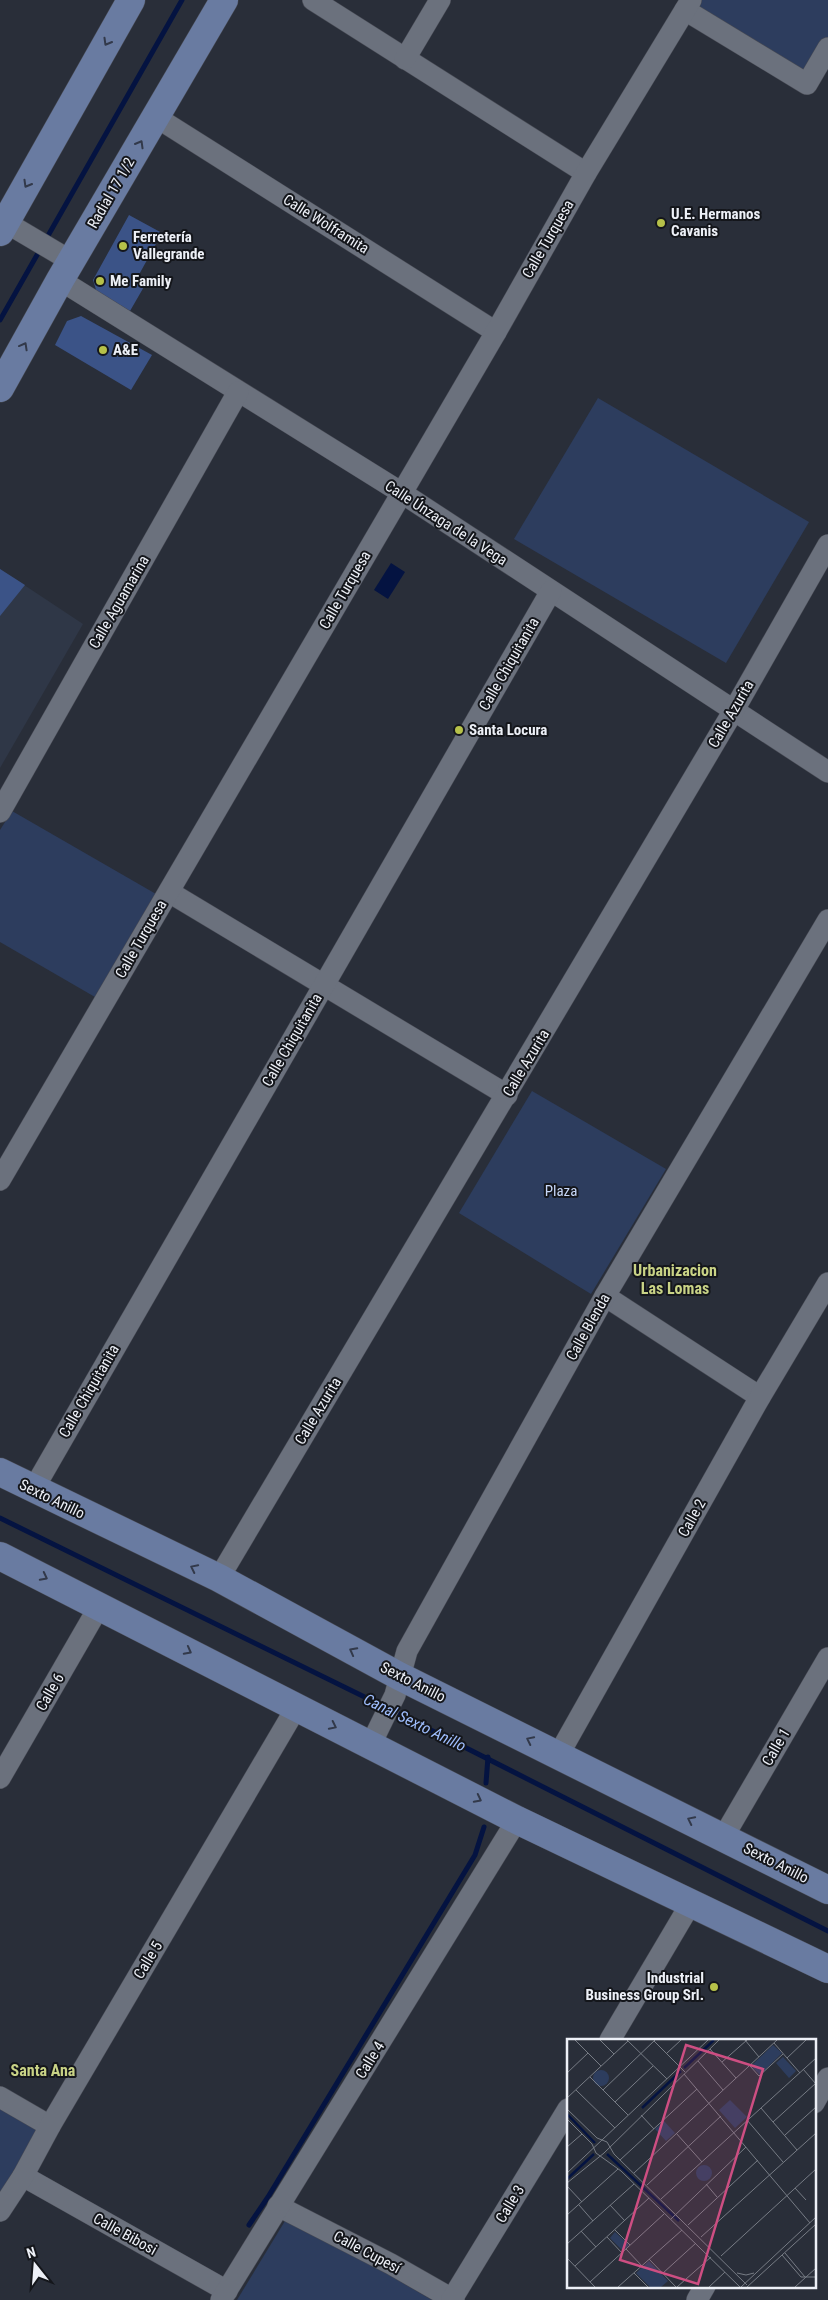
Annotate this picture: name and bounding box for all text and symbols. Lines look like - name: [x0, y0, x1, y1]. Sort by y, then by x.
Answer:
- one-way arrow: [104, 37, 114, 46]
- one-way arrow: [133, 141, 143, 150]
- street label: Radial 17 1/2: [84, 154, 138, 232]
- one-way arrow: [24, 178, 34, 187]
- street label: Calle Wolframita: [280, 190, 372, 258]
- street label: Calle Turquesa: [518, 197, 578, 281]
- place label: U.E. Hermanos Cavanis: [671, 205, 760, 240]
- marker: U.E. Hermanos Cavanis: [655, 217, 667, 229]
- place label: Ferretería Vallegrande: [133, 228, 205, 263]
- marker: Ferretería Vallegrande: [117, 240, 129, 252]
- place label: Me Family: [110, 272, 172, 290]
- marker: Me Family: [94, 275, 106, 287]
- place label: A&E: [113, 341, 138, 359]
- one-way arrow: [18, 342, 28, 351]
- marker: A&E: [97, 344, 109, 356]
- street label: Calle Únzaga de la Vega: [381, 477, 511, 569]
- street label: Calle Turquesa: [315, 548, 375, 632]
- street label: Calle Aguamarina: [85, 552, 153, 652]
- street label: Calle Chiquitanita: [475, 614, 543, 714]
- street label: Calle Azurita: [704, 677, 758, 751]
- place label: Santa Locura: [469, 721, 547, 739]
- marker: Santa Locura: [453, 724, 465, 736]
- street label: Calle Turquesa: [111, 897, 171, 981]
- street label: Calle Chiquitanita: [258, 990, 326, 1090]
- street label: Calle Azurita: [499, 1026, 553, 1100]
- park label: Plaza: [545, 1182, 577, 1200]
- district label: Urbanizacion Las Lomas: [633, 1261, 717, 1298]
- street label: Calle Blenda: [562, 1290, 614, 1364]
- street label: Calle Chiquitanita: [55, 1341, 123, 1441]
- street label: Calle Azurita: [291, 1374, 345, 1448]
- street label: Sexto Anillo: [16, 1475, 88, 1523]
- street label: Calle 2: [674, 1496, 710, 1540]
- one-way arrow: [190, 1563, 199, 1574]
- one-way arrow: [38, 1571, 47, 1581]
- one-way arrow: [183, 1645, 192, 1655]
- one-way arrow: [350, 1647, 359, 1657]
- street label: Sexto Anillo: [378, 1658, 448, 1706]
- street label: Calle 6: [32, 1670, 68, 1714]
- water label: Canal Sexto Anillo: [361, 1690, 469, 1755]
- one-way arrow: [327, 1720, 336, 1730]
- street label: Calle 1: [758, 1725, 794, 1769]
- one-way arrow: [526, 1736, 535, 1746]
- one-way arrow: [472, 1793, 481, 1803]
- one-way arrow: [687, 1816, 696, 1826]
- street label: Sexto Anillo: [741, 1839, 811, 1887]
- street label: Calle 5: [130, 1938, 166, 1982]
- place label: Industrial Business Group Srl.: [586, 1969, 704, 2004]
- marker: Industrial Business Group Srl.: [708, 1981, 720, 1993]
- street label: Calle 4: [352, 2038, 388, 2082]
- inset map: [567, 2039, 816, 2288]
- district label: Santa Ana: [11, 2061, 76, 2080]
- street label: Calle 3: [492, 2182, 528, 2226]
- street label: Calle Bibosi: [90, 2209, 160, 2259]
- street label: Calle Cupesí: [330, 2227, 405, 2278]
- north arrow: [10, 2240, 60, 2290]
- text: N: [25, 2244, 38, 2261]

